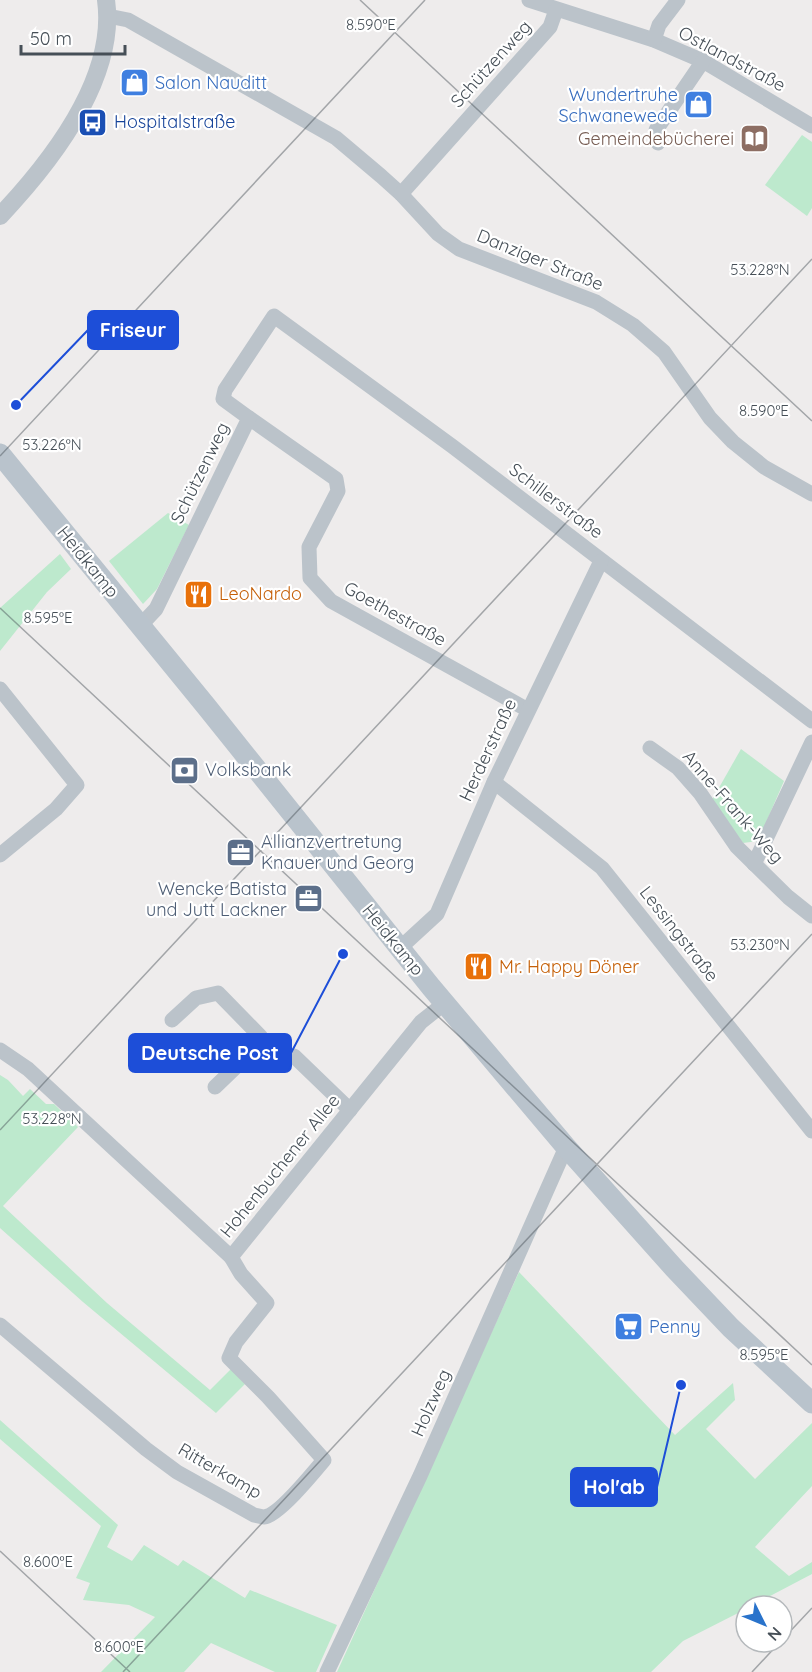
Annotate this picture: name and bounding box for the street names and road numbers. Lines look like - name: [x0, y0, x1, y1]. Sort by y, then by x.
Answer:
- street label: Schützenweg: [445, 15, 536, 112]
- street label: Ostlandstraße: [675, 21, 790, 96]
- street label: Danziger Straße: [474, 224, 607, 295]
- street label: Schützenweg: [165, 418, 234, 527]
- street label: Schillerstraße: [505, 458, 608, 543]
- street label: Heidkamp: [52, 521, 124, 602]
- street label: Goethestraße: [340, 576, 450, 651]
- street label: Herderstraße: [454, 695, 521, 805]
- street label: Anne-Frank-Weg: [678, 745, 789, 868]
- street label: Lessingstraße: [635, 881, 724, 986]
- street label: Heidkamp: [357, 899, 429, 980]
- street label: Hohenbuchener Allee: [215, 1089, 345, 1242]
- street label: Holzweg: [406, 1365, 456, 1440]
- street label: Ritterkamp: [174, 1437, 266, 1504]

